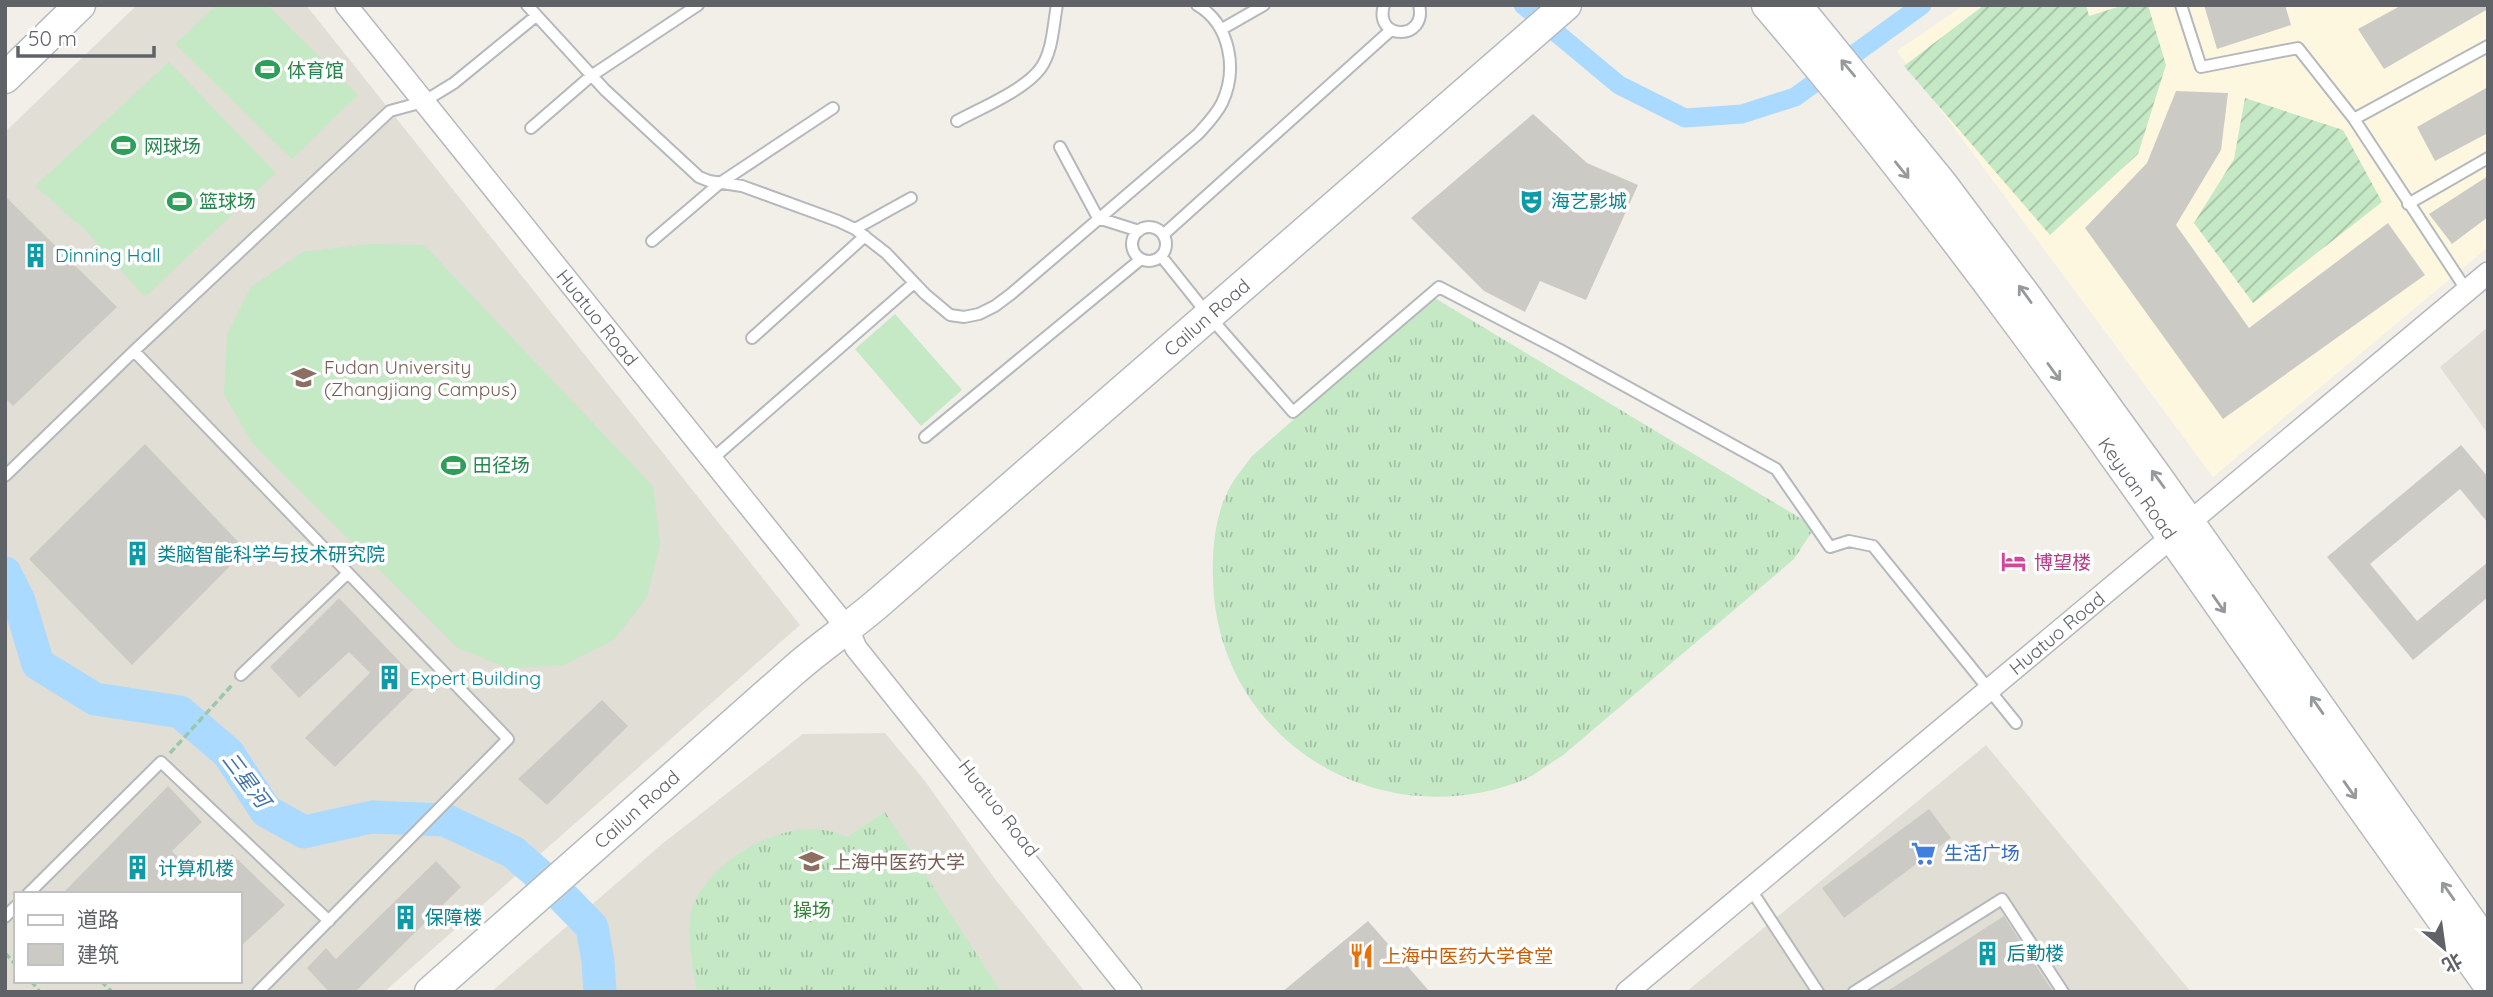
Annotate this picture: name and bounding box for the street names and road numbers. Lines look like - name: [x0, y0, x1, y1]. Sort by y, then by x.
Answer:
- street label: Huatuo Road: [551, 264, 643, 371]
- street label: Cailun Road: [1159, 273, 1255, 361]
- street label: Keyuan Road: [2093, 432, 2182, 544]
- street label: Huatuo Road: [2004, 586, 2109, 680]
- street label: Huatuo Road: [954, 754, 1044, 862]
- street label: Cailun Road: [589, 765, 685, 853]

